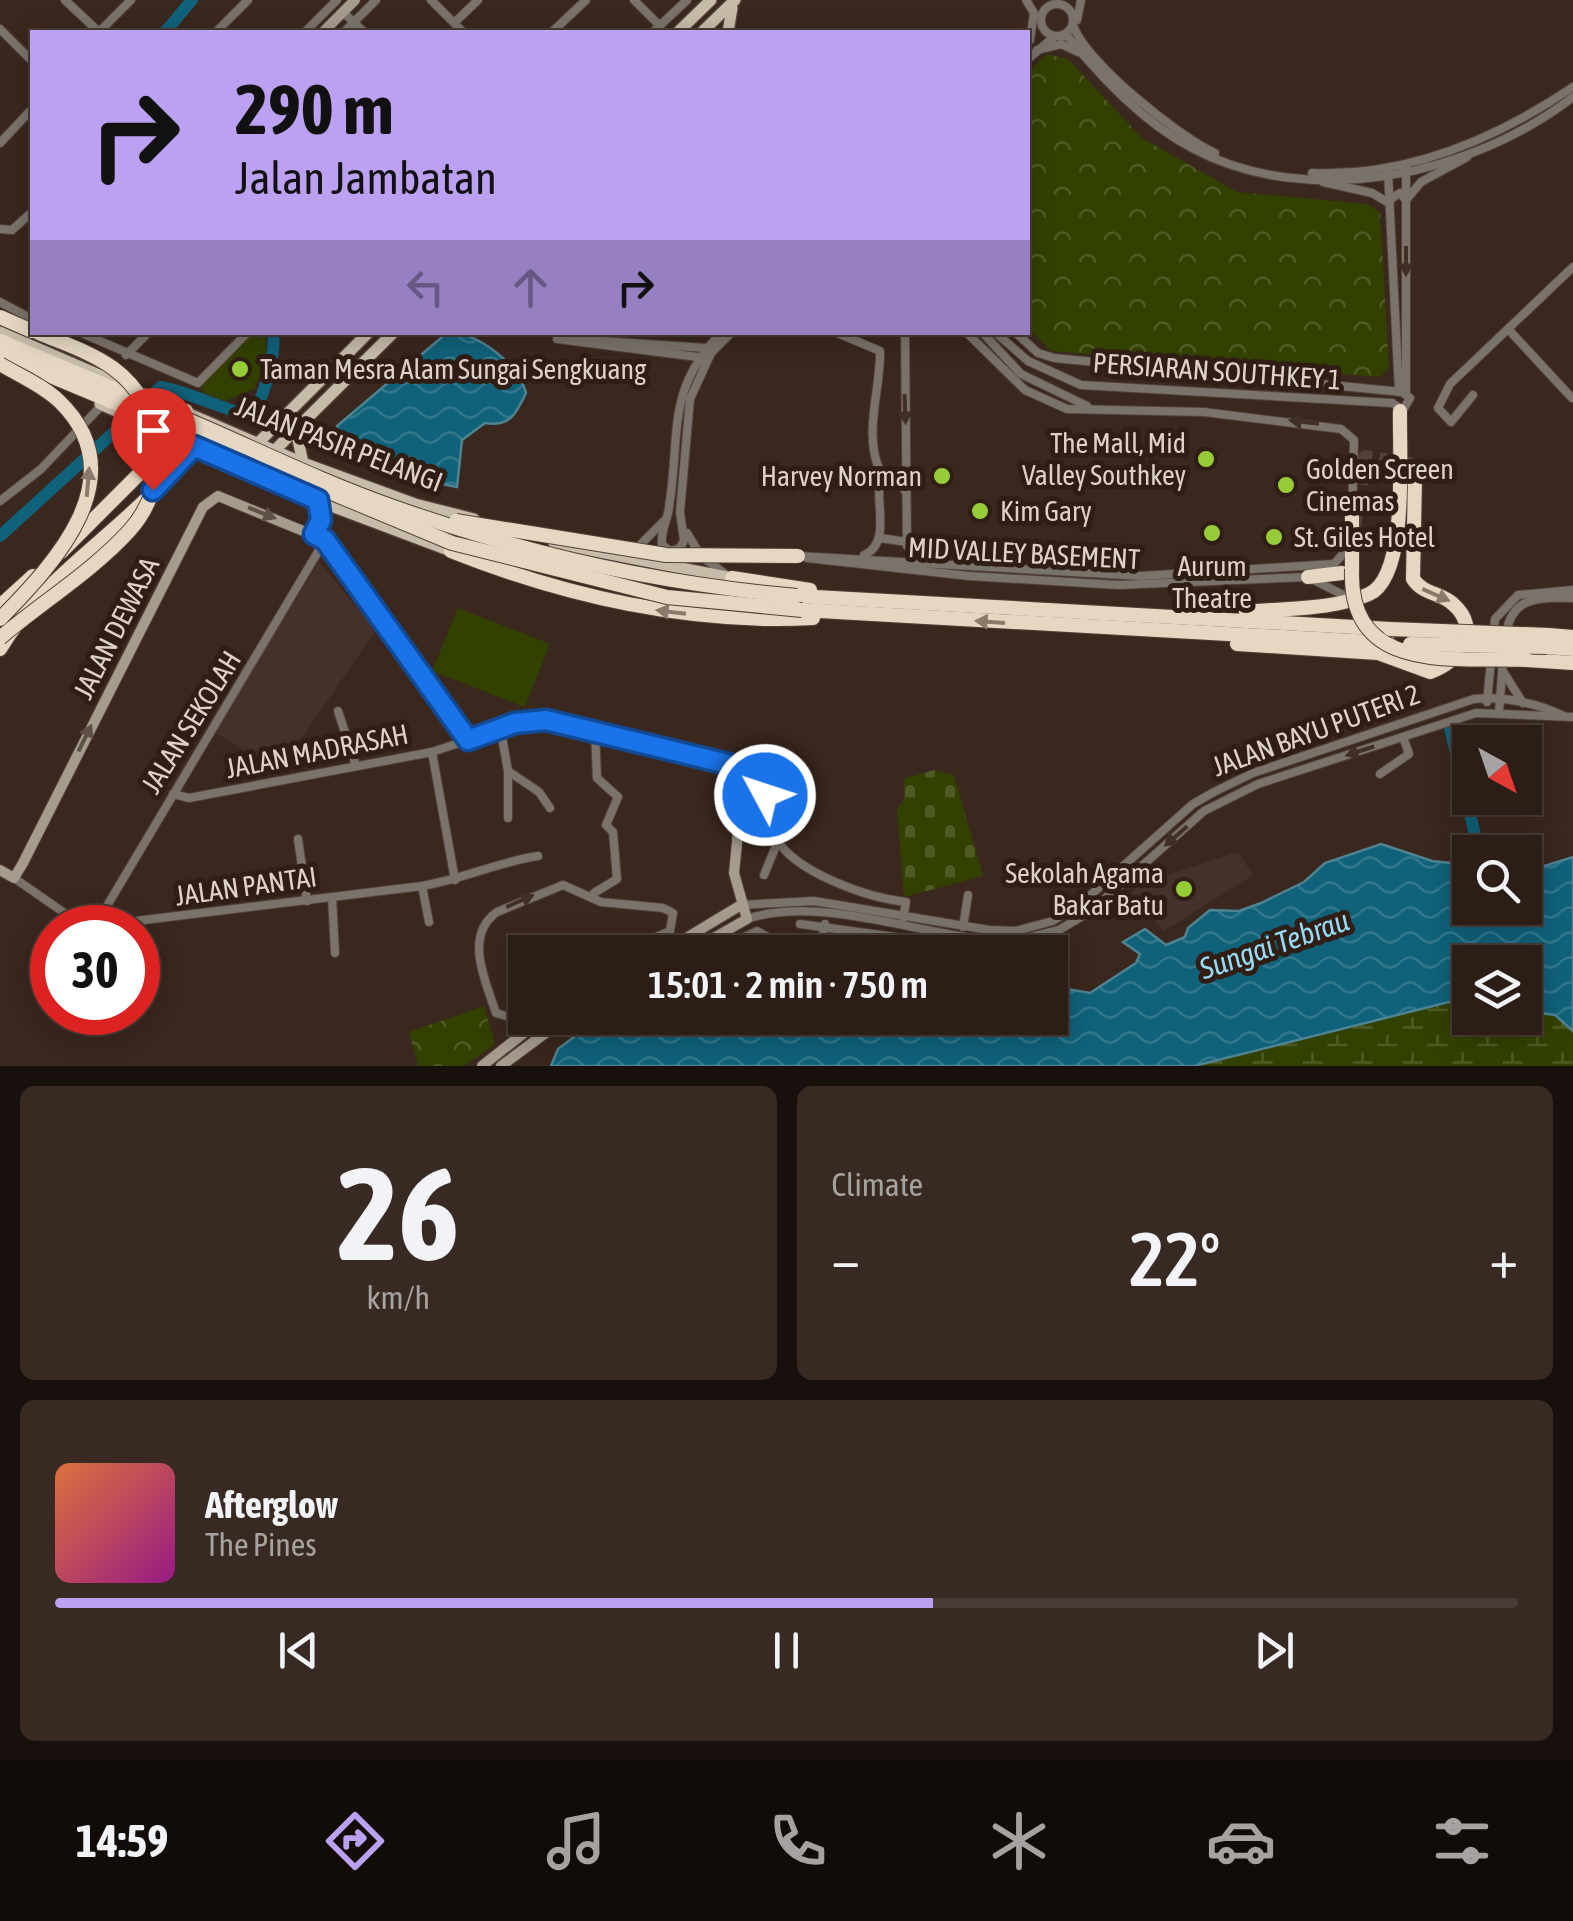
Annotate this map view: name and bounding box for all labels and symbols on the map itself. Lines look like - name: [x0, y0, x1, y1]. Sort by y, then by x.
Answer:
- one-way arrow: [1397, 246, 1413, 278]
- street label: PERSIARAN SOUTHKEY 1: [1092, 346, 1342, 396]
- place label: Taman Mesra Alam Sungai Sengkuang: [260, 353, 646, 385]
- marker: Taman Mesra Alam Sungai Sengkuang: [229, 358, 251, 380]
- pin: [111, 388, 196, 491]
- street label: JALAN PASIR PELANGI: [231, 390, 447, 498]
- one-way arrow: [897, 393, 913, 425]
- one-way arrow: [1287, 414, 1319, 430]
- place label: The Mall, Mid Valley Southkey: [1022, 427, 1186, 491]
- marker: The Mall, Mid Valley Southkey: [1195, 448, 1217, 470]
- place label: Golden Screen Cinemas: [1306, 453, 1454, 517]
- place label: Harvey Norman: [761, 460, 922, 492]
- marker: Harvey Norman: [931, 465, 953, 487]
- one-way arrow: [81, 466, 97, 497]
- marker: Golden Screen Cinemas: [1275, 474, 1297, 496]
- place label: Kim Gary: [1000, 495, 1092, 527]
- marker: Kim Gary: [969, 500, 991, 522]
- one-way arrow: [247, 505, 277, 521]
- place label: St. Giles Hotel: [1294, 521, 1435, 553]
- marker: Aurum Theatre: [1201, 522, 1223, 544]
- marker: St. Giles Hotel: [1263, 526, 1285, 548]
- street label: MID VALLEY BASEMENT: [907, 531, 1141, 575]
- place label: Aurum Theatre: [1172, 550, 1252, 614]
- street label: JALAN DEWASA: [67, 552, 165, 704]
- one-way arrow: [1421, 588, 1451, 604]
- one-way arrow: [655, 604, 687, 620]
- one-way arrow: [974, 614, 1006, 630]
- street label: JALAN SEKOLAH: [135, 645, 247, 799]
- street label: JALAN BAYU PUTERI 2: [1208, 678, 1424, 782]
- street label: JALAN MADRASAH: [223, 718, 411, 784]
- one-way arrow: [77, 723, 94, 752]
- north arrow: [1452, 725, 1542, 815]
- position arrow: [713, 743, 817, 847]
- one-way arrow: [1345, 744, 1375, 759]
- one-way arrow: [1164, 824, 1189, 846]
- place label: Sekolah Agama Bakar Batu: [1005, 857, 1164, 921]
- street label: JALAN PANTAI: [173, 860, 319, 912]
- marker: Sekolah Agama Bakar Batu: [1173, 878, 1195, 900]
- one-way arrow: [506, 893, 535, 910]
- water label: Sungai Tebrau: [1194, 903, 1353, 986]
- speed limit sign: 30: [30, 905, 160, 1035]

